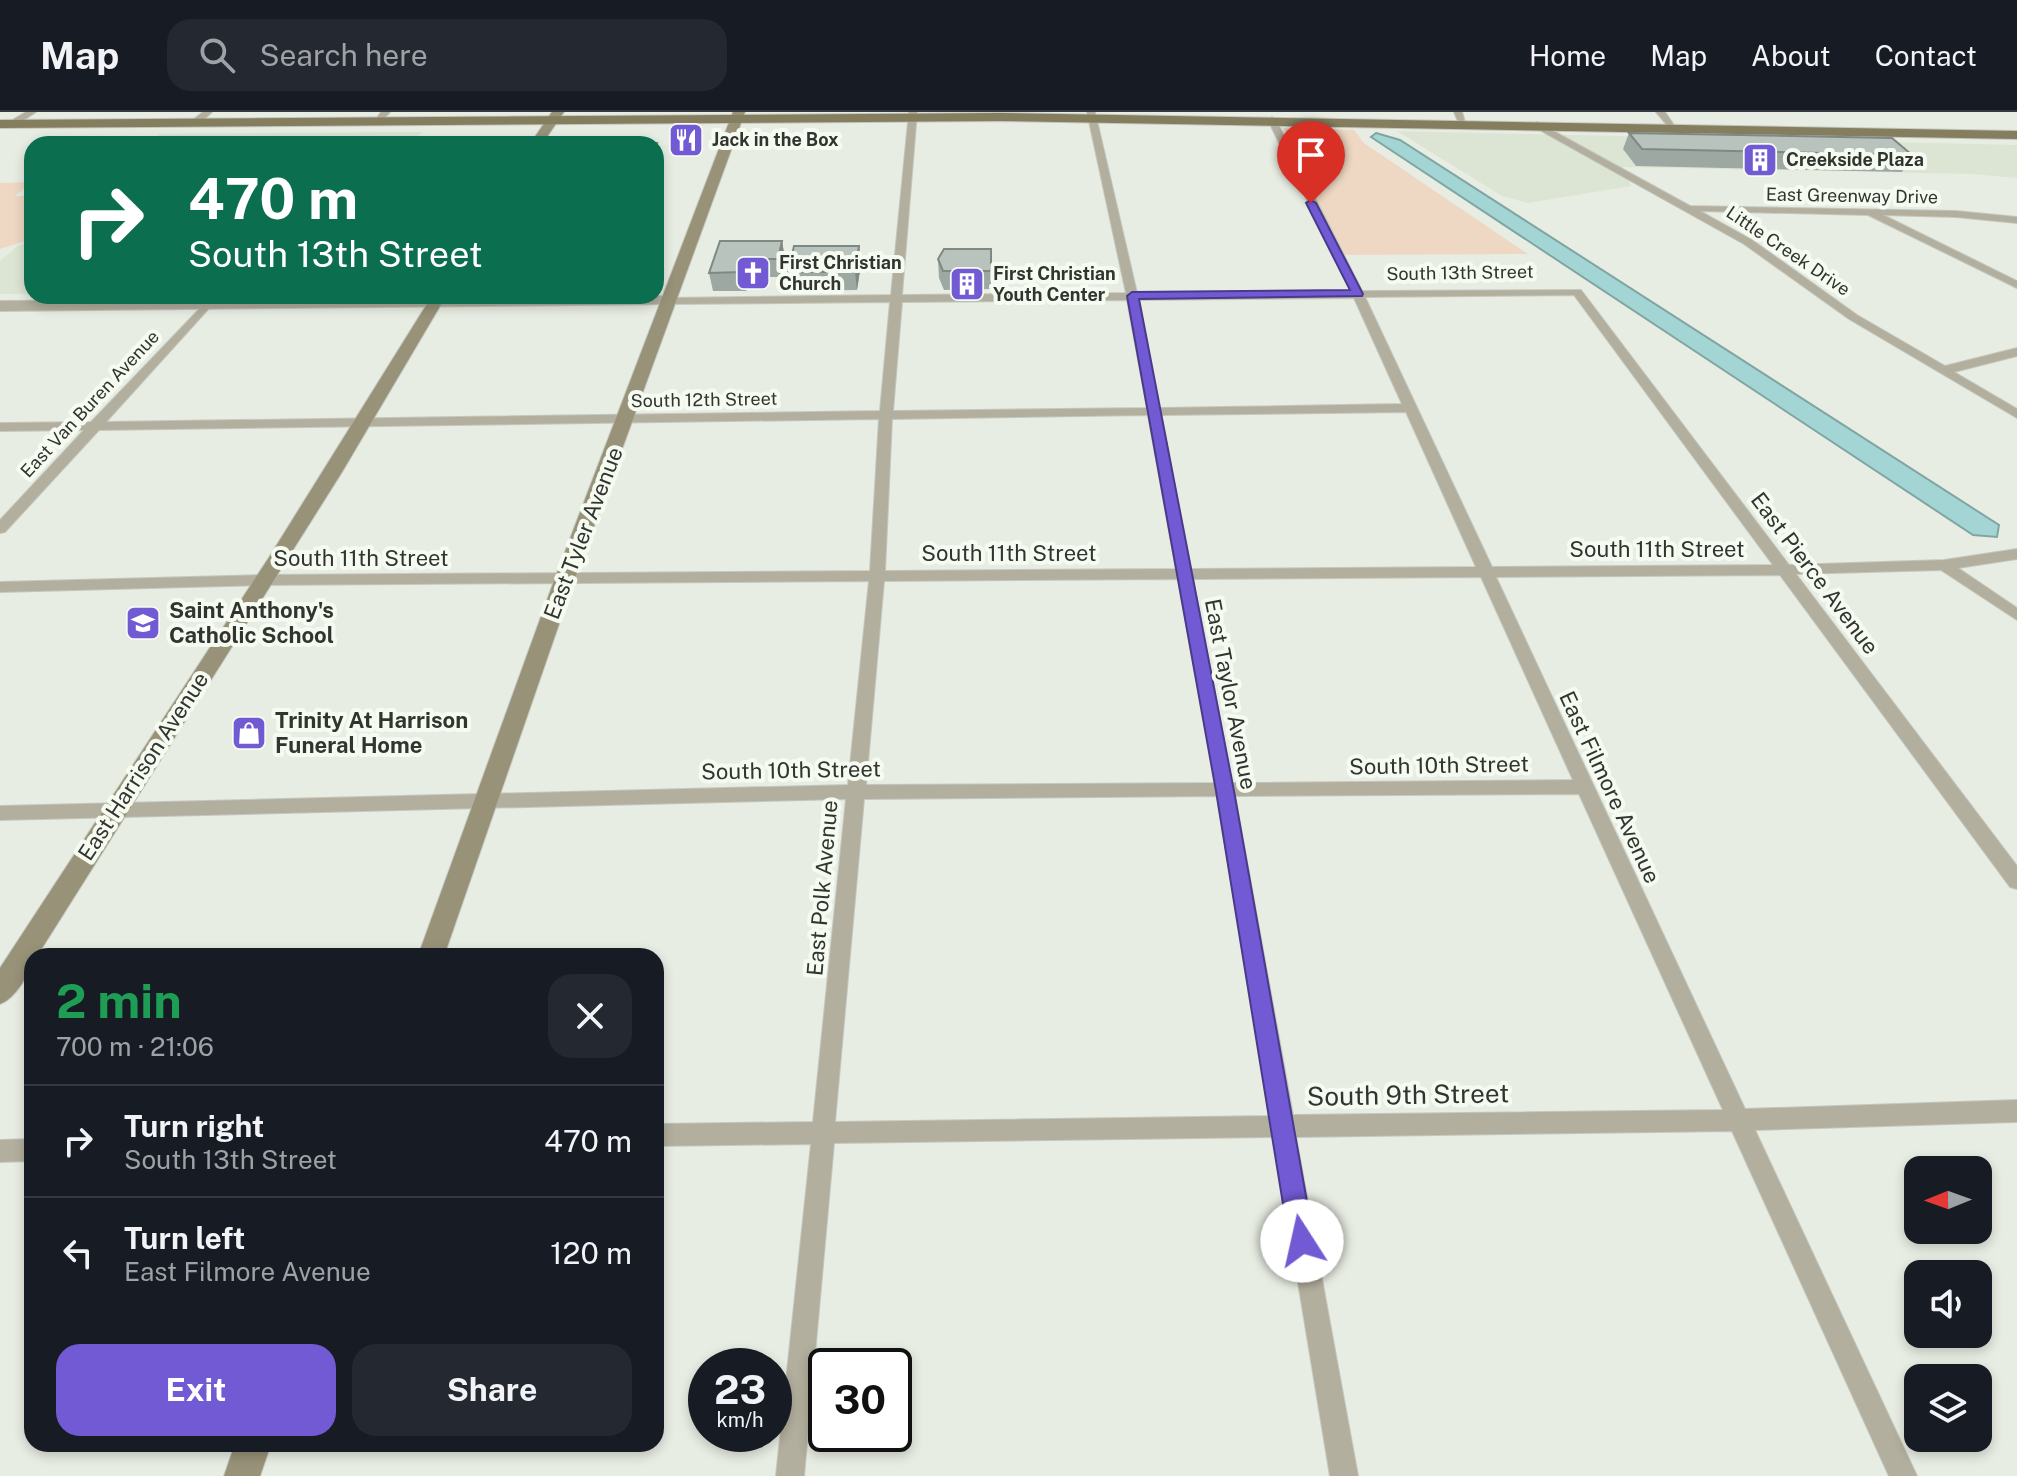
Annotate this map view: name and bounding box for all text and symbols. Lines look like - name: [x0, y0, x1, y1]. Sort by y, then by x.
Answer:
- search box: [167, 19, 727, 91]
- text: Map: [40, 33, 119, 78]
- icon: search: [195, 33, 239, 77]
- text: Search here: [259, 37, 428, 73]
- text: Home: [1529, 39, 1606, 72]
- text: Map: [1650, 39, 1707, 72]
- text: About: [1751, 39, 1831, 72]
- text: Contact: [1875, 39, 1977, 72]
- restaurant icon: Jack in the Box: [667, 121, 705, 159]
- pin: [1277, 121, 1345, 203]
- place label: Jack in the Box: [712, 129, 839, 150]
- icon: arrive: [1289, 133, 1333, 177]
- building icon: Creekside Plaza: [1741, 141, 1779, 179]
- place label: Creekside Plaza: [1786, 149, 1924, 170]
- text: 470 m: [188, 166, 358, 232]
- icon: right: [56, 168, 160, 272]
- street label: East Greenway Drive: [1766, 183, 1938, 208]
- street label: Little Creek Drive: [1722, 201, 1854, 300]
- text: South 13th Street: [188, 233, 483, 275]
- place label: First Christian Church: [779, 252, 902, 294]
- church icon: First Christian Church: [734, 254, 772, 292]
- street label: South 13th Street: [1386, 261, 1534, 284]
- place label: First Christian Youth Center: [993, 263, 1116, 305]
- building icon: First Christian Youth Center: [948, 265, 986, 303]
- street label: East Van Buren Avenue: [16, 326, 163, 481]
- street label: South 12th Street: [630, 388, 778, 411]
- street label: East Tyler Avenue: [538, 443, 628, 623]
- street label: East Pierce Avenue: [1746, 487, 1884, 659]
- street label: South 11th Street: [1569, 536, 1745, 562]
- street label: South 11th Street: [921, 540, 1097, 566]
- street label: South 11th Street: [273, 545, 449, 571]
- street label: East Taylor Avenue: [1200, 596, 1262, 792]
- place label: Saint Anthony's Catholic School: [169, 597, 334, 648]
- school or university icon: Saint Anthony's Catholic School: [124, 604, 162, 642]
- street label: East Harrison Avenue: [72, 667, 214, 865]
- street label: East Filmore Avenue: [1554, 687, 1666, 887]
- place label: Trinity At Harrison Funeral Home: [275, 707, 468, 758]
- shop icon: Trinity At Harrison Funeral Home: [230, 714, 268, 752]
- street label: South 10th Street: [1349, 750, 1529, 780]
- street label: South 10th Street: [701, 755, 881, 785]
- street label: East Polk Avenue: [801, 799, 843, 977]
- text: 2 min: [56, 972, 182, 1029]
- button: close: [548, 974, 632, 1058]
- text: 700 m · 21:06: [56, 1031, 214, 1062]
- street label: South 9th Street: [1307, 1077, 1509, 1112]
- text: Turn right: [124, 1108, 264, 1144]
- icon: right: [56, 1119, 100, 1163]
- text: 470 m: [544, 1123, 632, 1159]
- text: South 13th Street: [124, 1144, 337, 1175]
- north arrow: [1904, 1156, 1992, 1244]
- map controls: [1904, 1156, 1992, 1452]
- position arrow: [1260, 1199, 1344, 1283]
- text: Turn left: [124, 1220, 245, 1256]
- icon: left: [56, 1231, 100, 1275]
- text: 120 m: [550, 1235, 632, 1271]
- text: East Filmore Avenue: [124, 1256, 371, 1287]
- button: sound: [1904, 1260, 1992, 1348]
- button: Exit: [56, 1344, 336, 1436]
- button: Share: [352, 1344, 632, 1436]
- speed limit sign: 30: [808, 1348, 912, 1452]
- button: layers: [1904, 1364, 1992, 1452]
- text: 23: [714, 1366, 766, 1413]
- text: km/h: [716, 1408, 764, 1432]

